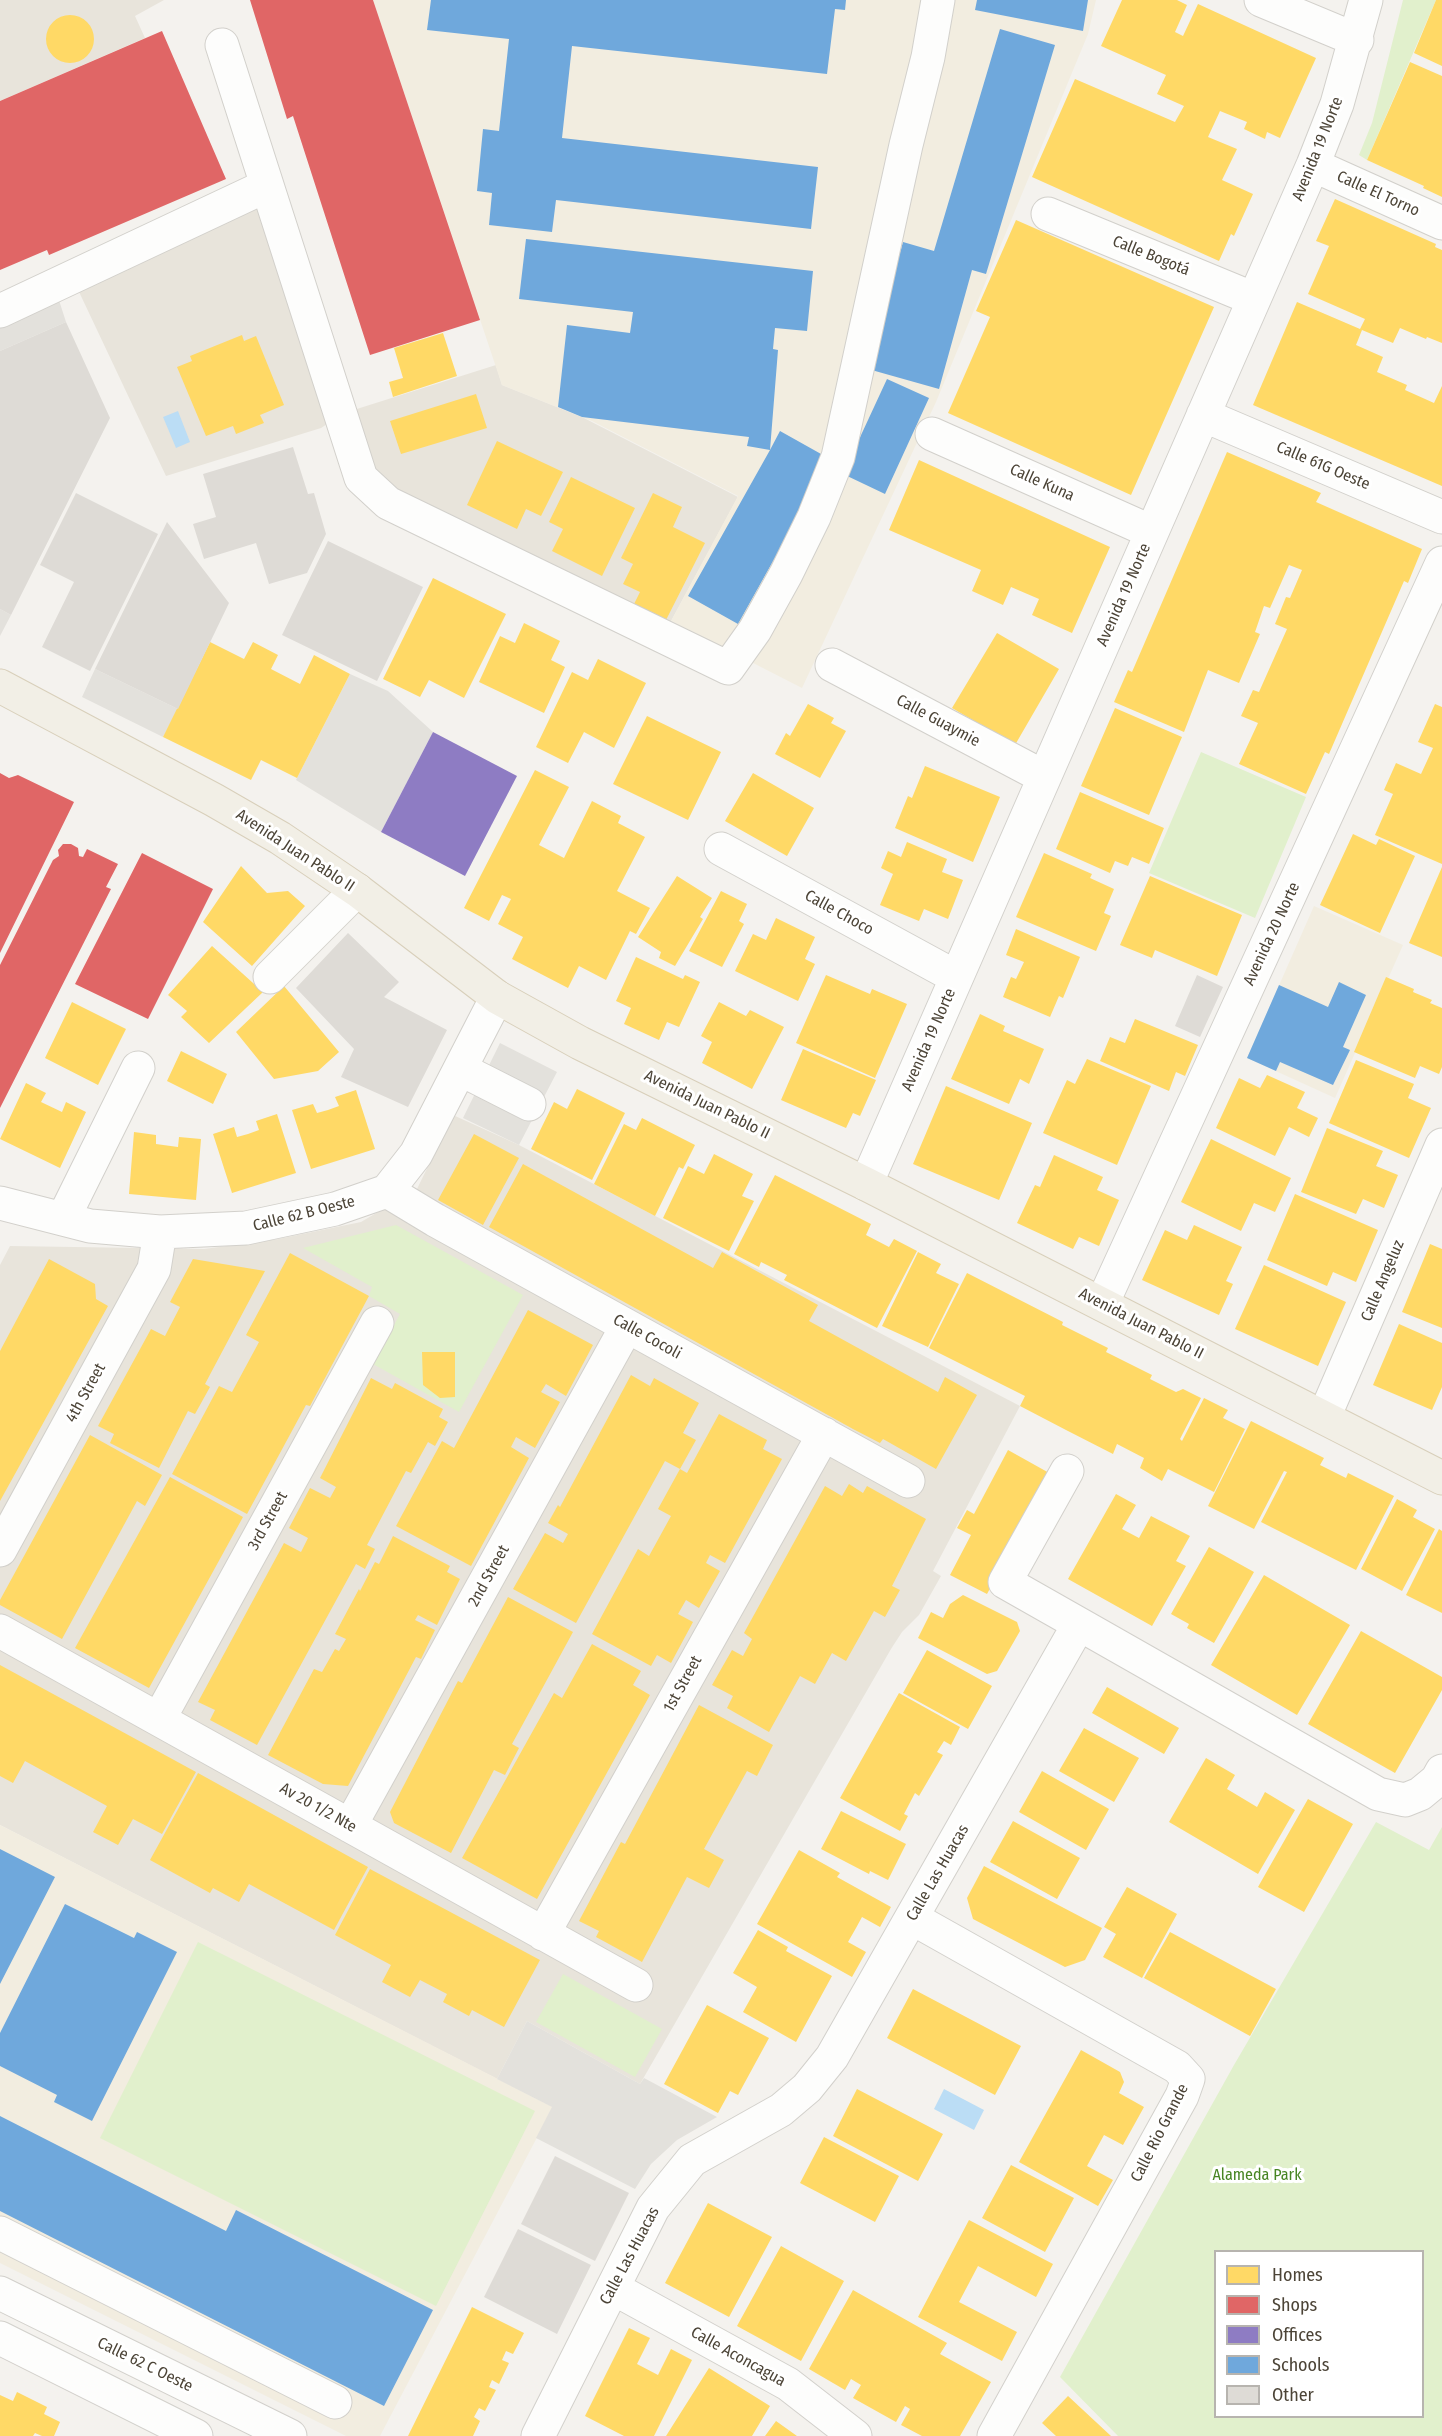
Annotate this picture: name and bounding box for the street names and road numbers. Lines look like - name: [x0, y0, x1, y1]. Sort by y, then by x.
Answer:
- street label: Avenida 19 Norte: [1288, 94, 1348, 204]
- street label: Calle El Torno: [1334, 167, 1422, 221]
- street label: Calle Bogotá: [1110, 232, 1192, 280]
- street label: Calle 61G Oeste: [1273, 438, 1373, 494]
- street label: Calle Kuna: [1007, 460, 1077, 506]
- street label: Avenida 19 Norte: [1093, 541, 1155, 649]
- street label: Calle Guaymie: [893, 691, 983, 751]
- street label: Avenida Juan Pablo II: [232, 806, 358, 896]
- street label: Avenida 20 Norte: [1240, 879, 1304, 989]
- street label: Calle Choco: [801, 886, 877, 940]
- street label: Avenida 19 Norte: [898, 986, 960, 1094]
- street label: Avenida Juan Pablo II: [641, 1066, 773, 1144]
- street label: Calle 62 B Oeste: [251, 1192, 357, 1236]
- street label: Calle Angeluz: [1357, 1237, 1409, 1325]
- street label: Avenida Juan Pablo II: [1075, 1284, 1207, 1364]
- street label: Calle Cocoli: [609, 1310, 685, 1364]
- street label: 4th Street: [62, 1360, 110, 1426]
- street label: 3rd Street: [244, 1488, 292, 1554]
- street label: 2nd Street: [464, 1542, 514, 1610]
- street label: 1st Street: [660, 1652, 706, 1716]
- street label: Av 20 1/2 Nte: [276, 1779, 360, 1837]
- street label: Calle Las Huacas: [903, 1821, 973, 1925]
- street label: Calle Rio Grande: [1127, 2081, 1193, 2185]
- street label: Calle Las Huacas: [596, 2204, 664, 2308]
- street label: Calle Aconcagua: [687, 2323, 789, 2391]
- street label: Calle 62 C Oeste: [94, 2334, 196, 2396]

